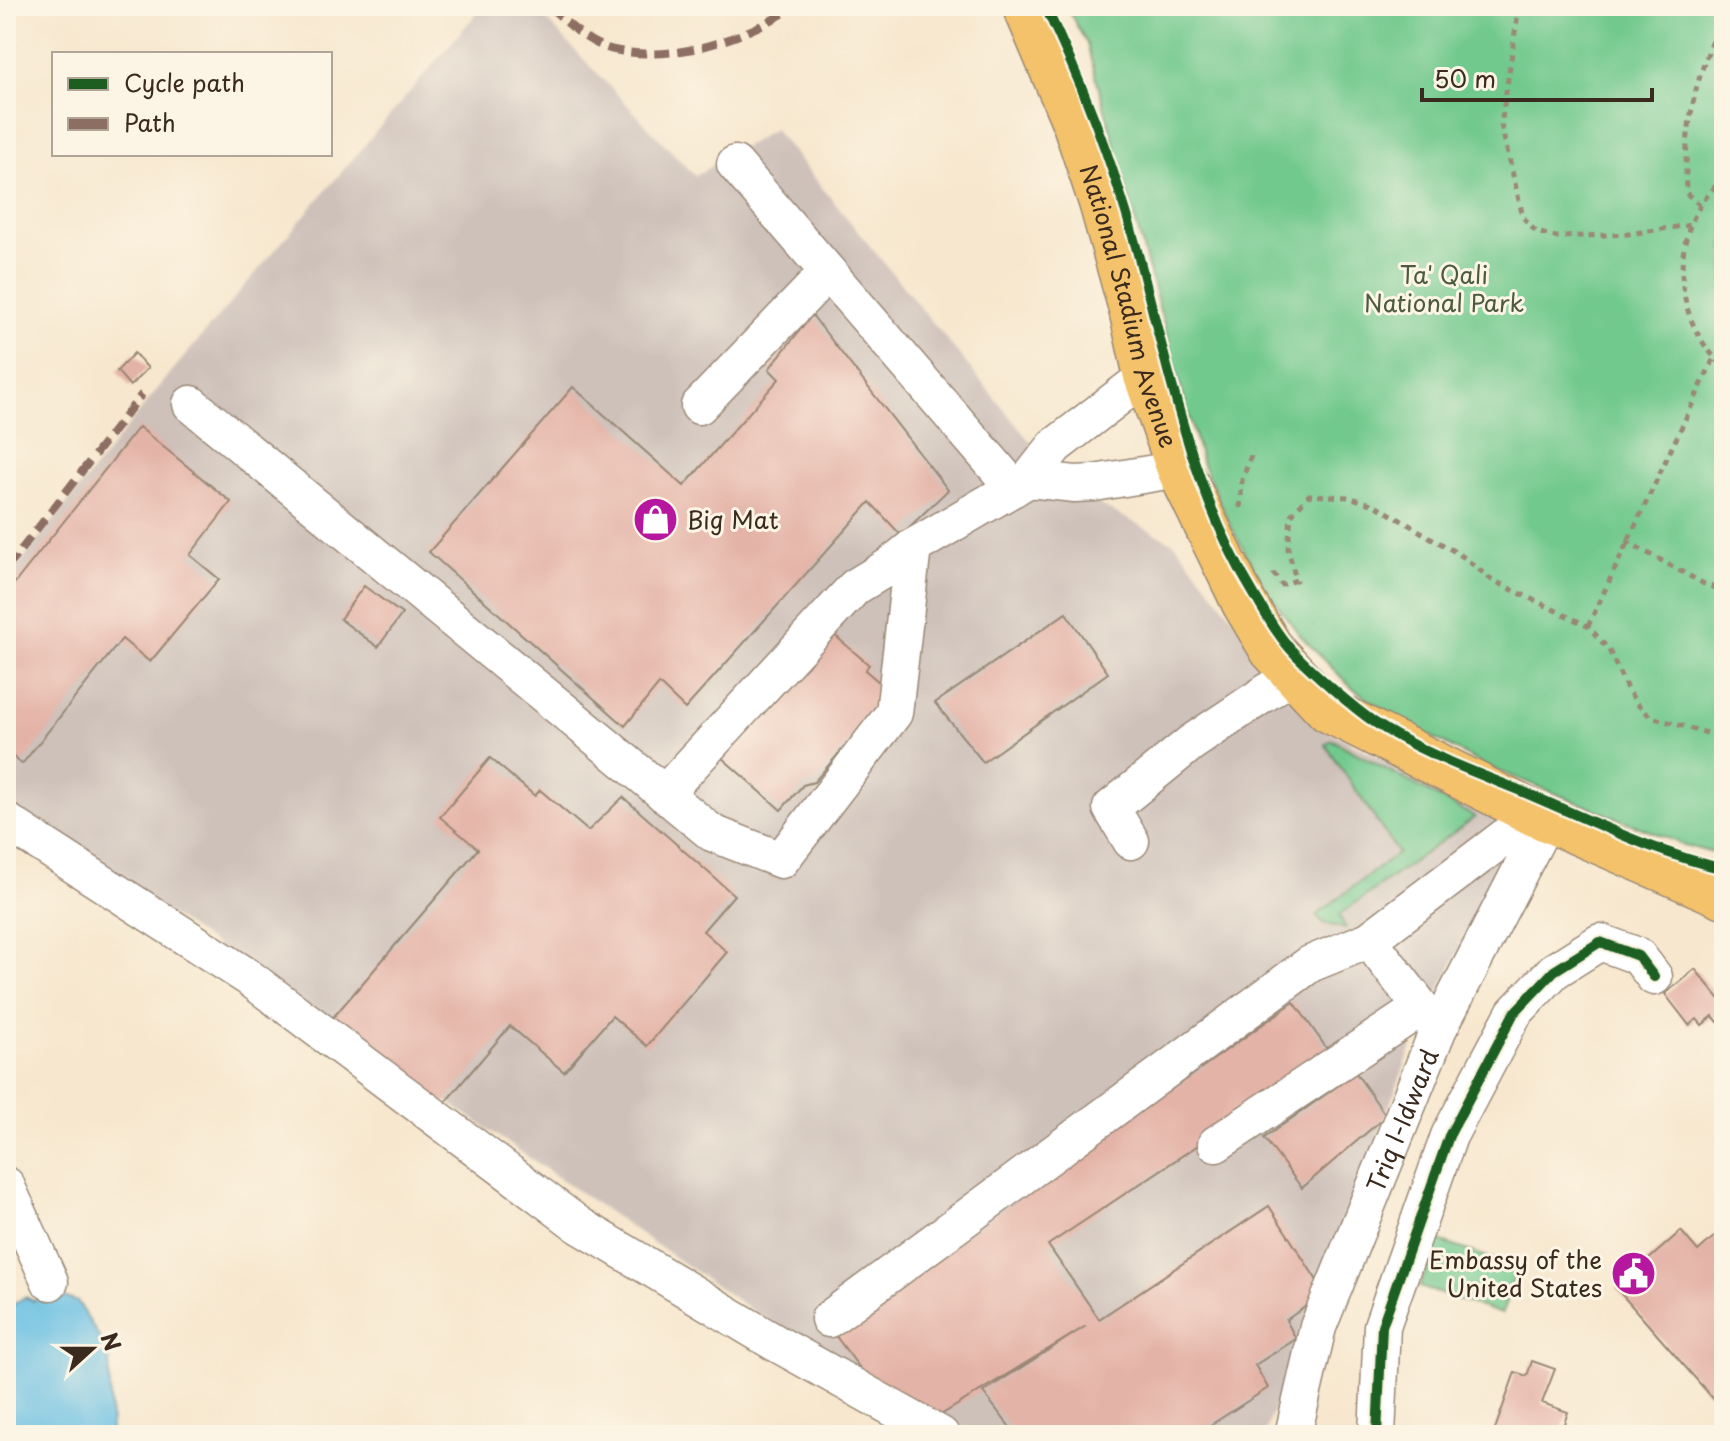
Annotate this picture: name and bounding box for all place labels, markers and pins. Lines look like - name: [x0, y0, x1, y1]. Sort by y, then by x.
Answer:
- shop icon: Big Mat: [632, 495, 680, 543]
- place label: Big Mat: [687, 501, 779, 537]
- place label: Embassy of the United States: [1429, 1241, 1602, 1305]
- public building icon: Embassy of the United States: [1609, 1249, 1657, 1297]

